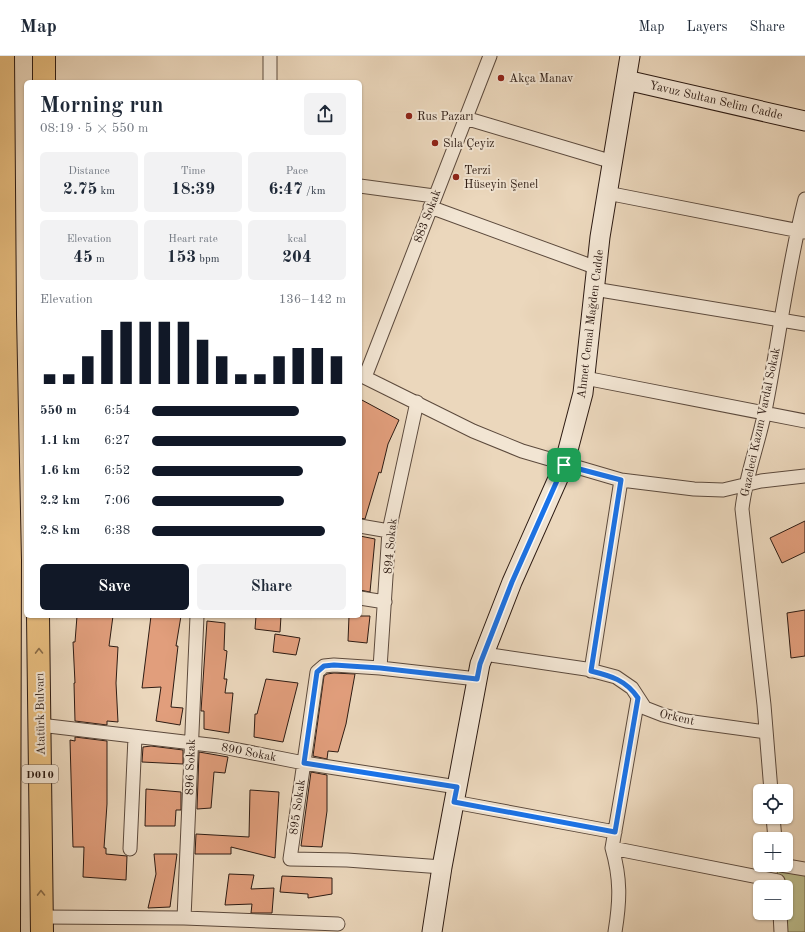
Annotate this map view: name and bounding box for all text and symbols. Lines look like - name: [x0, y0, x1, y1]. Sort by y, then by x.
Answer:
- text: Map: [20, 18, 57, 37]
- text: Map: [639, 20, 665, 34]
- text: Layers: [687, 20, 728, 34]
- text: Share: [750, 20, 785, 34]
- marker: Akça Manav: [496, 73, 506, 83]
- place label: Akça Manav: [509, 73, 574, 85]
- street label: Yavuz Sultan Selim Cadde: [648, 80, 784, 122]
- button: share: [304, 93, 346, 135]
- text: Morning run: [40, 95, 163, 117]
- marker: Rus Pazarı: [404, 111, 414, 121]
- place label: Rus Pazarı: [417, 111, 474, 123]
- text: 08:19 · 5 × 550 m: [40, 122, 148, 135]
- marker: Sıla Çeyiz: [430, 138, 440, 148]
- place label: Sıla Çeyiz: [443, 138, 495, 150]
- place label: Terzi Hüseyin Şenel: [464, 165, 538, 191]
- text: Distance: [68, 166, 110, 177]
- text: Time: [181, 166, 205, 177]
- text: Pace: [286, 166, 308, 177]
- marker: Terzi Hüseyin Şenel: [451, 172, 461, 182]
- text: 2.75: [63, 181, 97, 198]
- text: 18:39: [171, 181, 215, 198]
- text: 6:47: [269, 181, 303, 198]
- text: km: [97, 186, 115, 197]
- text: /km: [303, 186, 325, 197]
- street label: 883 Sokak: [412, 188, 444, 245]
- text: Elevation: [67, 234, 111, 245]
- text: Heart rate: [168, 234, 218, 245]
- text: kcal: [288, 234, 306, 245]
- street label: Ahmet Cemal Mağden Cadde: [576, 248, 606, 399]
- text: 45: [73, 249, 93, 266]
- text: 153: [167, 249, 196, 266]
- text: 204: [282, 249, 312, 266]
- text: m: [93, 254, 105, 265]
- text: bpm: [196, 254, 219, 265]
- text: Elevation: [40, 293, 93, 306]
- text: 136–142 m: [279, 293, 346, 306]
- street label: Gazeleci Kazım Vardal Sokak: [739, 347, 783, 498]
- text: 550 m: [40, 404, 77, 417]
- text: 6:54: [104, 404, 130, 417]
- text: 1.1 km: [40, 434, 80, 447]
- text: 6:27: [104, 434, 130, 447]
- pin: [547, 448, 581, 482]
- icon: arrive: [553, 454, 575, 476]
- text: 1.6 km: [40, 464, 80, 477]
- text: 6:52: [104, 464, 130, 477]
- text: 2.2 km: [40, 494, 80, 507]
- text: 7:06: [104, 494, 130, 507]
- street label: 894 Sokak: [383, 518, 399, 575]
- text: 2.8 km: [40, 524, 80, 537]
- text: 6:38: [104, 524, 130, 537]
- button: Save: [40, 564, 189, 610]
- button: Share: [197, 564, 346, 610]
- one-way arrow: [35, 648, 43, 654]
- street label: Atatürk Bulvarı: [34, 673, 48, 755]
- street label: Orkent: [658, 708, 696, 728]
- street label: 896 Sokak: [184, 739, 198, 795]
- street label: 890 Sokak: [220, 742, 277, 764]
- road number: D010: [22, 765, 58, 783]
- street label: 895 Sokak: [287, 778, 308, 836]
- map controls: [753, 784, 793, 920]
- button: locate: [753, 784, 793, 824]
- button: +: [753, 832, 793, 872]
- button: −: [753, 880, 793, 920]
- one-way arrow: [37, 890, 45, 896]

